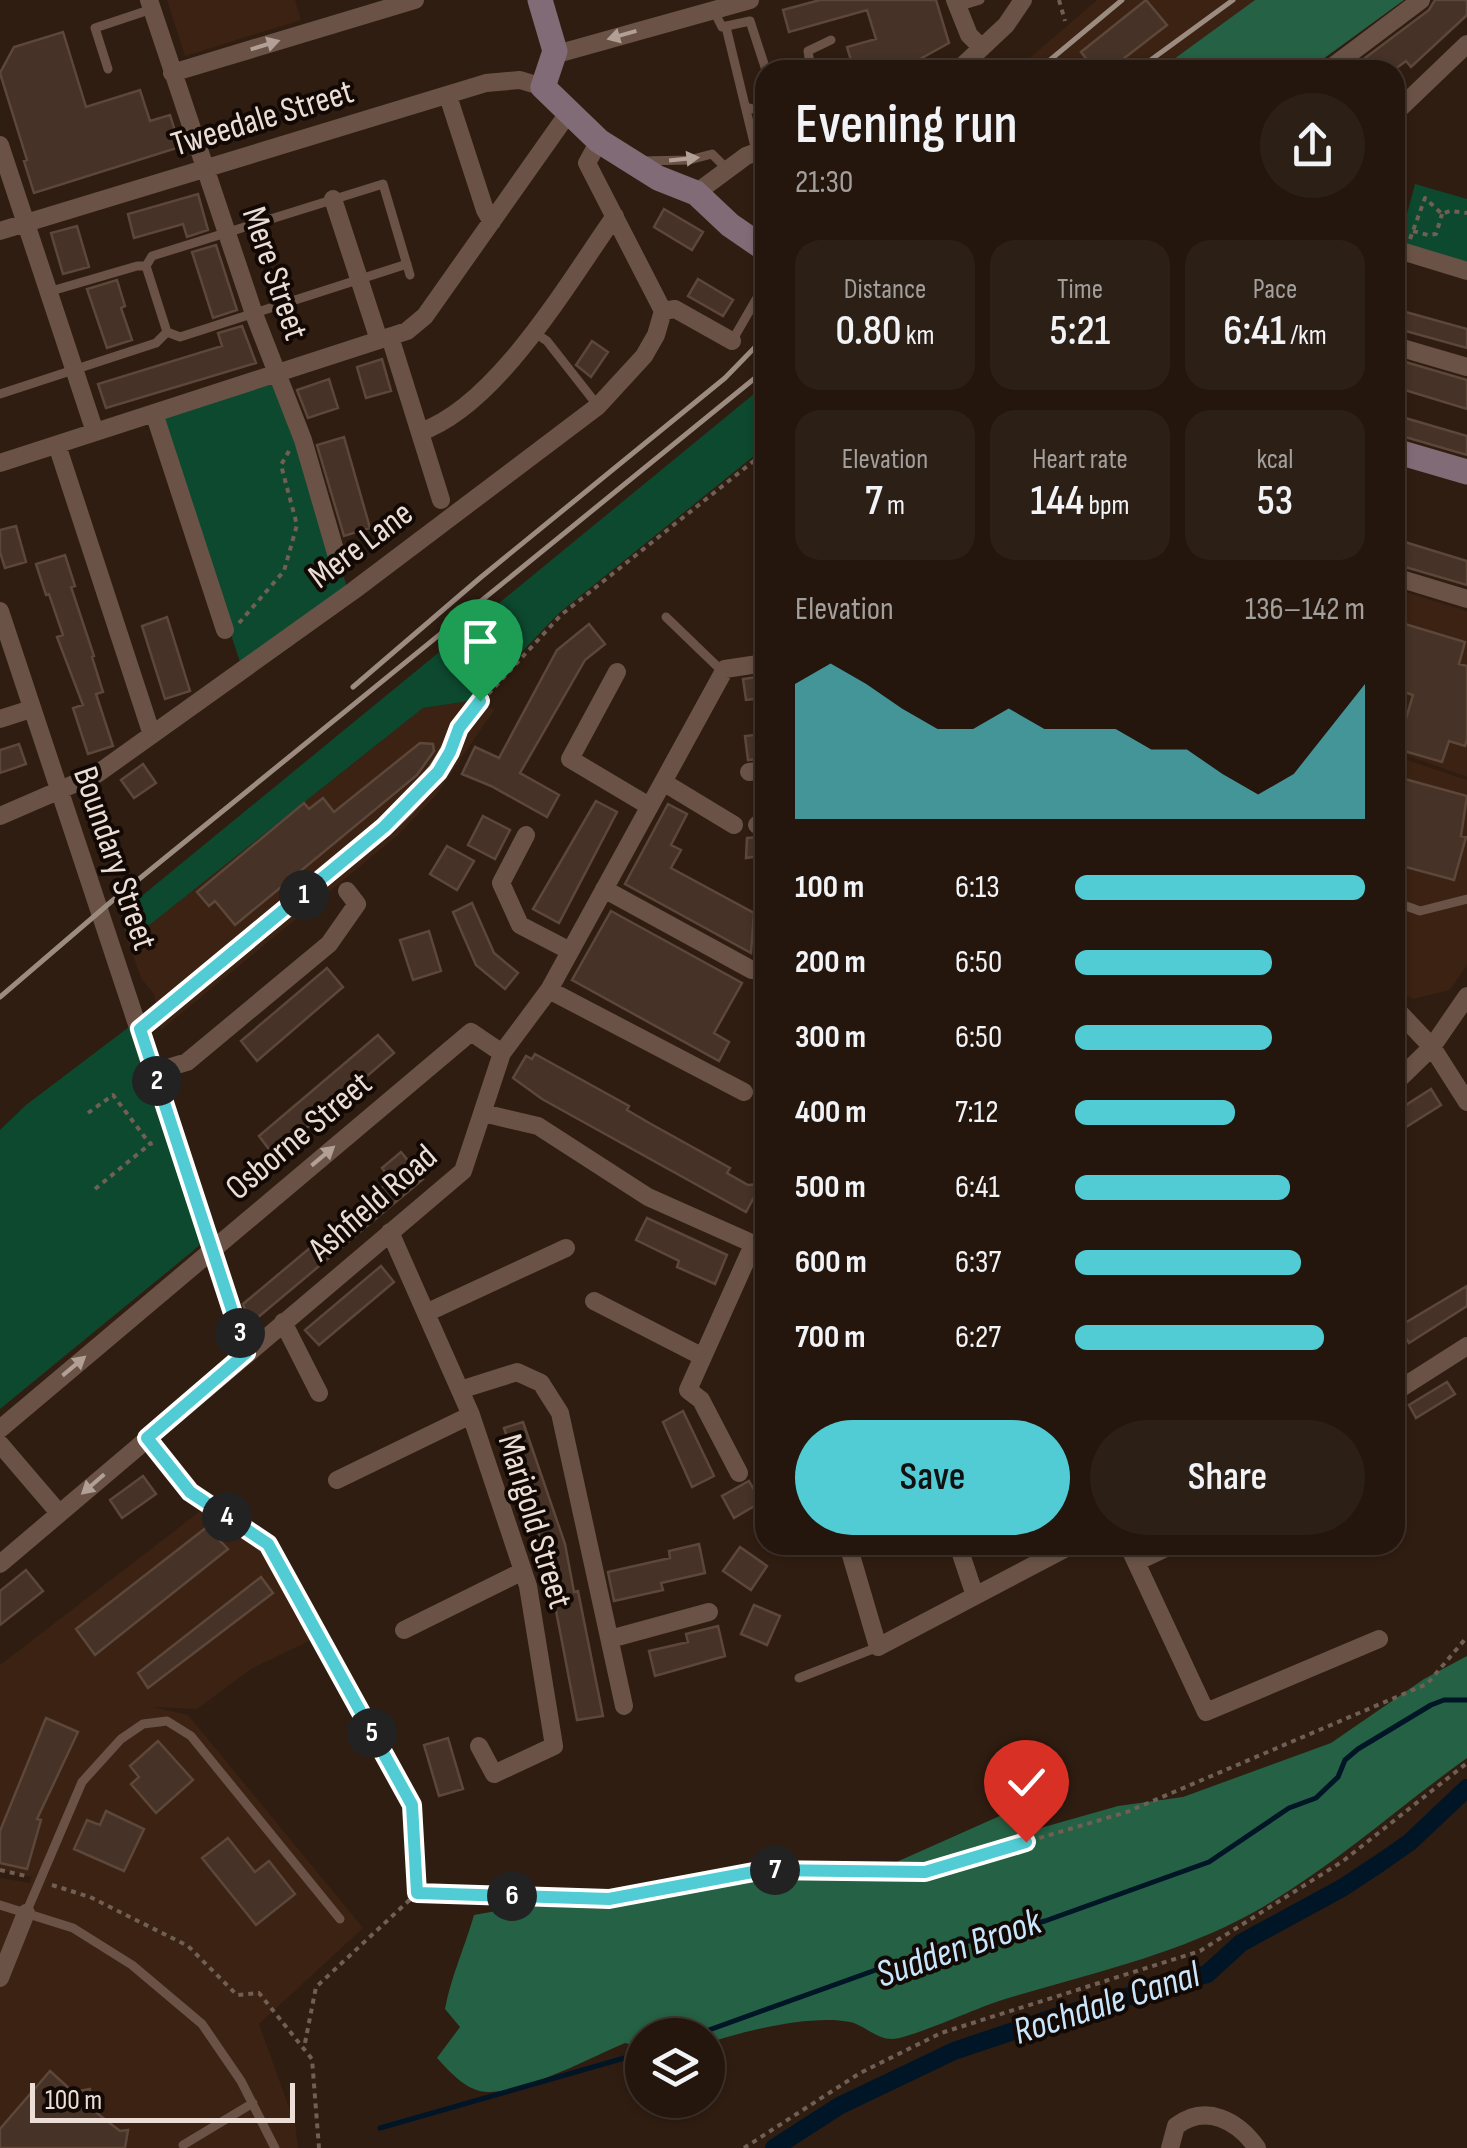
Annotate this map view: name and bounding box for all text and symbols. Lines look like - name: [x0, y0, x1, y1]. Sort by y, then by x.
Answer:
- one-way arrow: [606, 28, 637, 43]
- one-way arrow: [250, 37, 281, 52]
- street label: Tweedale Street: [166, 70, 359, 167]
- text: Evening run: [795, 92, 1018, 159]
- button: share: [1260, 93, 1365, 198]
- one-way arrow: [669, 151, 700, 167]
- text: 21:30: [795, 163, 853, 202]
- street label: Mere Street: [232, 201, 317, 346]
- text: Distance: [844, 273, 926, 306]
- text: Time: [1057, 273, 1103, 306]
- text: Pace: [1253, 273, 1297, 306]
- text: 0.80: [836, 306, 901, 357]
- text: 5:21: [1050, 306, 1110, 357]
- text: 6:41: [1223, 306, 1286, 357]
- text: km: [901, 319, 934, 352]
- text: /km: [1286, 319, 1327, 352]
- text: Elevation: [842, 443, 928, 476]
- text: Heart rate: [1032, 443, 1128, 476]
- text: kcal: [1256, 443, 1294, 476]
- text: 7: [865, 476, 883, 527]
- text: 144: [1030, 476, 1084, 527]
- text: 53: [1257, 476, 1293, 527]
- text: m: [883, 489, 905, 522]
- text: bpm: [1084, 489, 1130, 522]
- street label: Mere Lane: [300, 492, 422, 598]
- text: Elevation: [795, 590, 894, 629]
- text: 136–142 m: [1245, 590, 1365, 629]
- pin: [438, 599, 523, 702]
- icon: arrive: [453, 614, 508, 669]
- street label: Boundary Street: [63, 761, 166, 956]
- text: 100 m: [795, 868, 864, 907]
- text: 6:13: [955, 868, 1000, 907]
- pin: 1: [279, 870, 329, 920]
- text: 1: [299, 878, 309, 911]
- text: 200 m: [795, 943, 866, 982]
- text: 6:50: [955, 943, 1002, 982]
- text: 300 m: [795, 1018, 866, 1057]
- text: 6:50: [955, 1018, 1002, 1057]
- pin: 2: [132, 1056, 182, 1106]
- street label: Osborne Street: [217, 1063, 381, 1210]
- text: 2: [151, 1064, 163, 1097]
- text: 400 m: [795, 1093, 867, 1132]
- text: 7:12: [955, 1093, 998, 1132]
- street label: Ashfield Road: [299, 1135, 446, 1272]
- one-way arrow: [310, 1146, 335, 1168]
- text: 500 m: [795, 1168, 866, 1207]
- text: 6:41: [955, 1168, 1000, 1207]
- text: 600 m: [795, 1243, 867, 1282]
- text: 6:37: [955, 1243, 1001, 1282]
- pin: 3: [215, 1308, 265, 1358]
- text: 3: [234, 1316, 246, 1349]
- text: 700 m: [795, 1318, 866, 1357]
- text: 6:27: [955, 1318, 1001, 1357]
- one-way arrow: [62, 1356, 87, 1377]
- button: Save: [795, 1420, 1070, 1535]
- button: Share: [1090, 1420, 1365, 1535]
- street label: Marigold Street: [488, 1429, 581, 1614]
- one-way arrow: [80, 1473, 105, 1495]
- pin: 4: [202, 1492, 252, 1542]
- text: 4: [220, 1500, 234, 1533]
- pin: 5: [347, 1708, 397, 1758]
- text: 5: [366, 1716, 378, 1749]
- pin: [984, 1740, 1069, 1843]
- icon: check: [999, 1755, 1054, 1810]
- pin: 7: [750, 1845, 800, 1895]
- text: 7: [769, 1853, 781, 1886]
- pin: 6: [487, 1871, 537, 1921]
- text: 6: [505, 1879, 519, 1912]
- water label: Sudden Brook: [870, 1899, 1048, 1998]
- water label: Rochdale Canal: [1008, 1952, 1206, 2055]
- map controls: [625, 2018, 725, 2118]
- button: layers: [625, 2018, 725, 2118]
- scale bar: [30, 2078, 295, 2122]
- text: 100 m: [45, 2084, 102, 2117]

